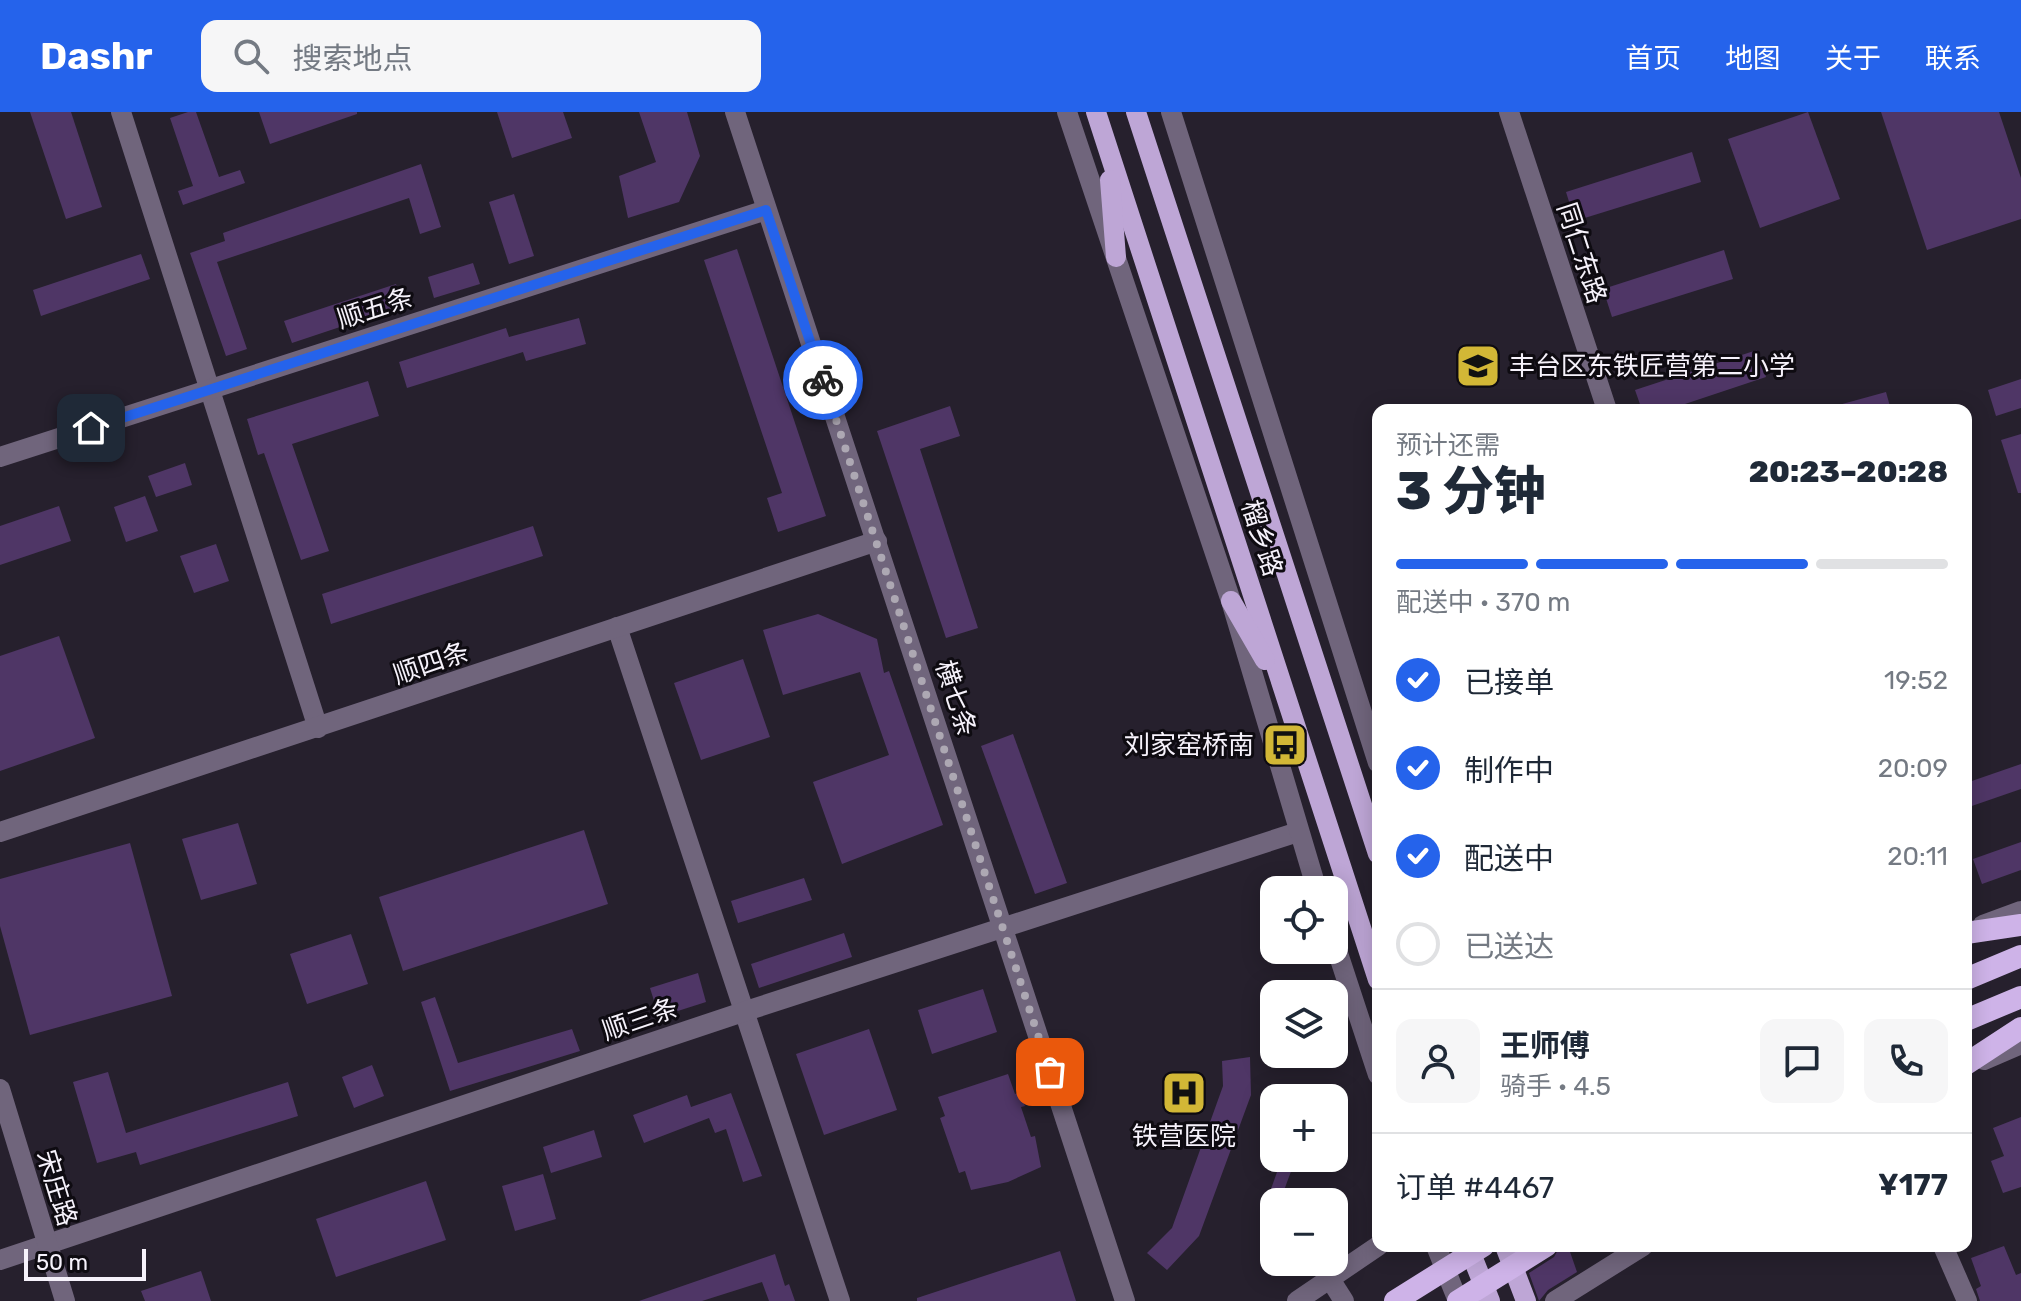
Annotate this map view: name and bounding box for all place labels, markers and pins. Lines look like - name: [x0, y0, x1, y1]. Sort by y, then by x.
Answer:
- school or university icon: 丰台区东铁匠营第二小学: [1454, 342, 1502, 390]
- place label: 丰台区东铁匠营第二小学: [1509, 351, 1795, 382]
- pin: [57, 394, 125, 462]
- bus stop icon: 刘家窑桥南: [1261, 721, 1309, 769]
- place label: 刘家窑桥南: [1124, 730, 1254, 761]
- pin: [1016, 1038, 1084, 1106]
- hospital icon: 铁营医院: [1160, 1069, 1208, 1117]
- place label: 铁营医院: [1132, 1121, 1236, 1152]

